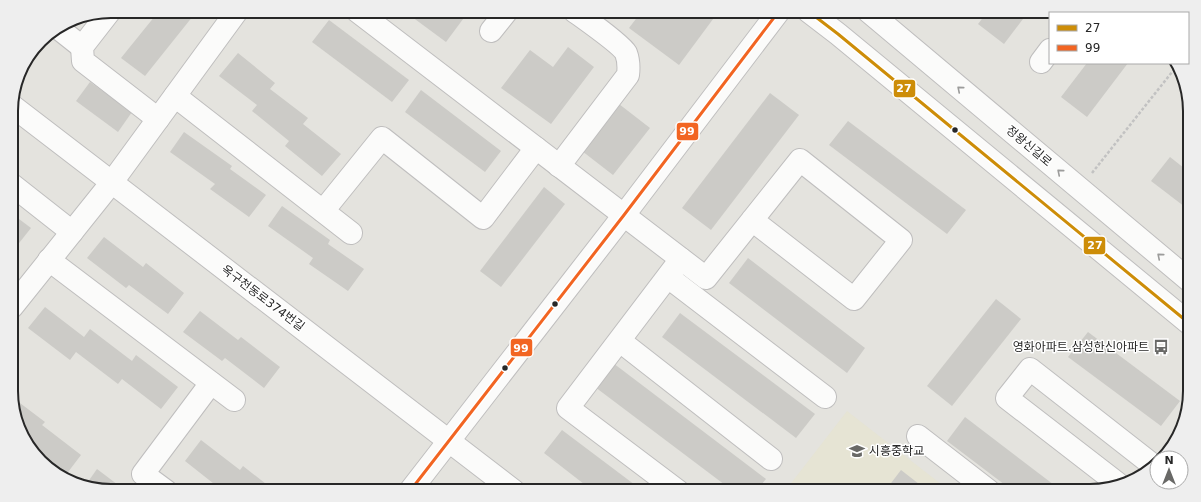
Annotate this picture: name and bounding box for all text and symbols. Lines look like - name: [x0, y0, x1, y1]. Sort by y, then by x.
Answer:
- legend: [1049, 12, 1189, 64]
- text: 27: [1085, 21, 1100, 35]
- text: 99: [1085, 41, 1100, 55]
- line badge: 27: [893, 79, 916, 98]
- text: 27: [896, 82, 912, 95]
- one-way arrow: [958, 86, 965, 93]
- line badge: 99: [676, 122, 699, 141]
- street label: 정왕신길로: [1003, 123, 1055, 169]
- text: 99: [679, 125, 695, 138]
- unlabelled marker: [950, 125, 960, 135]
- one-way arrow: [1058, 170, 1065, 177]
- line badge: 27: [1083, 236, 1106, 255]
- text: 27: [1087, 239, 1103, 252]
- one-way arrow: [1157, 253, 1164, 260]
- street label: 옥구천동로374번길: [219, 262, 307, 334]
- unlabelled marker: [550, 299, 560, 309]
- line badge: 99: [510, 338, 533, 357]
- bus stop icon: 영화아파트.삼성한신아파트: [1152, 338, 1170, 356]
- place label: 영화아파트.삼성한신아파트: [1013, 340, 1149, 354]
- text: 99: [513, 342, 529, 355]
- unlabelled marker: [500, 363, 510, 373]
- school or university icon: 시흥중학교: [848, 442, 866, 460]
- place label: 시흥중학교: [869, 444, 924, 458]
- north arrow: [1149, 450, 1189, 490]
- text: N: [1164, 454, 1174, 467]

